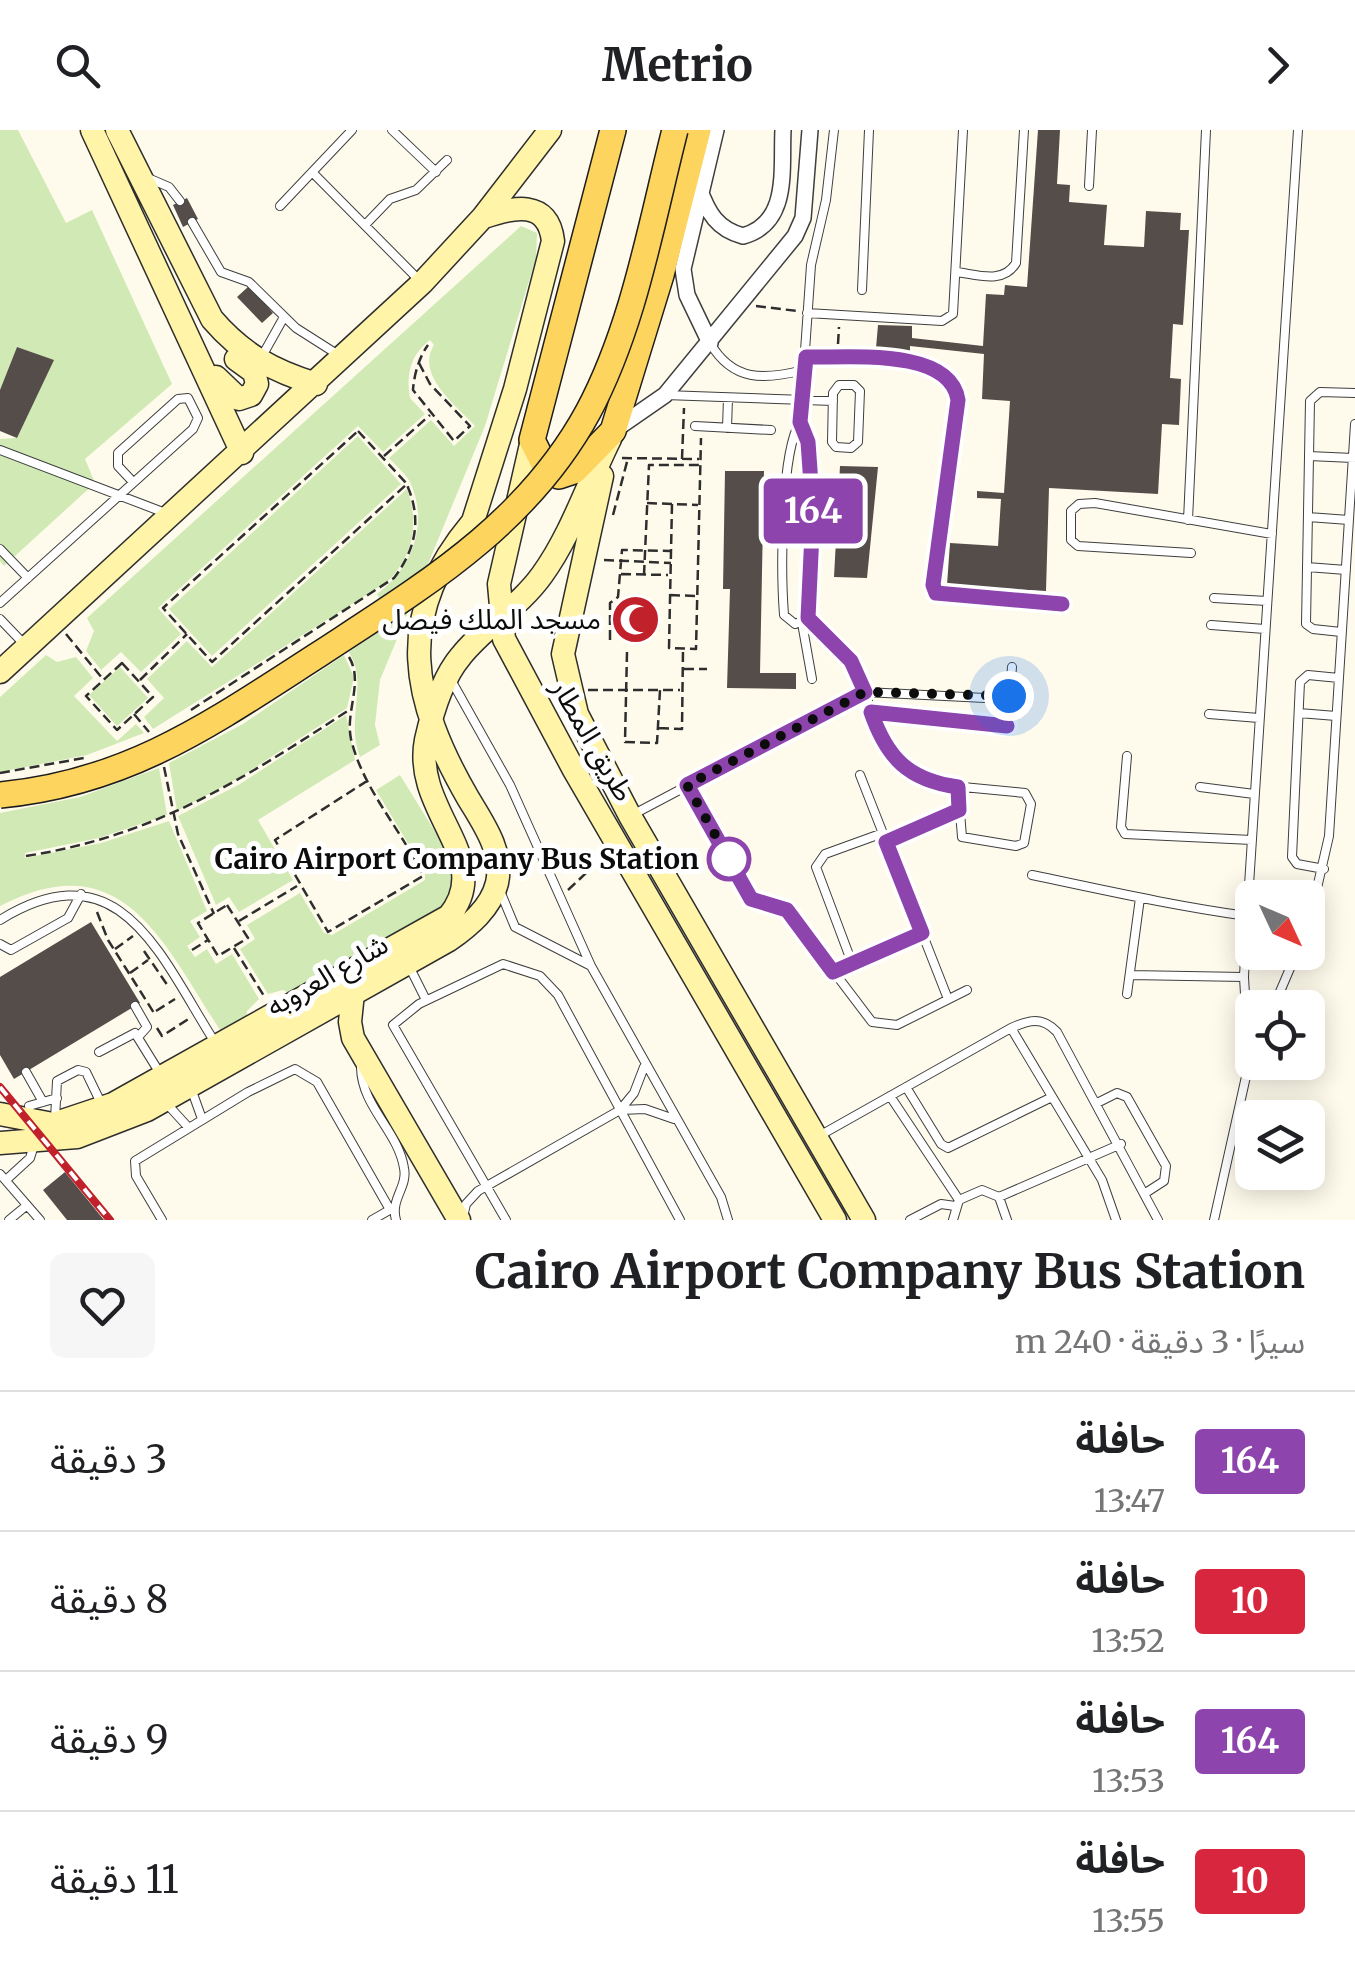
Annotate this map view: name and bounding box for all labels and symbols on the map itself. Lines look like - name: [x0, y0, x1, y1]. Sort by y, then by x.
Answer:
- line badge: 164: [756, 478, 870, 544]
- mosque icon: مسجد الملك فيصل: [610, 593, 662, 645]
- place label: مسجد الملك فيصل: [382, 601, 601, 637]
- your location: [984, 671, 1034, 721]
- street label: طريق المطار: [543, 672, 642, 808]
- marker: Cairo Airport Company Bus Station: [708, 838, 750, 880]
- place label: Cairo Airport Company Bus Station: [215, 841, 699, 877]
- north arrow: [1235, 880, 1325, 970]
- street label: شارع العروبه: [260, 926, 396, 1027]

